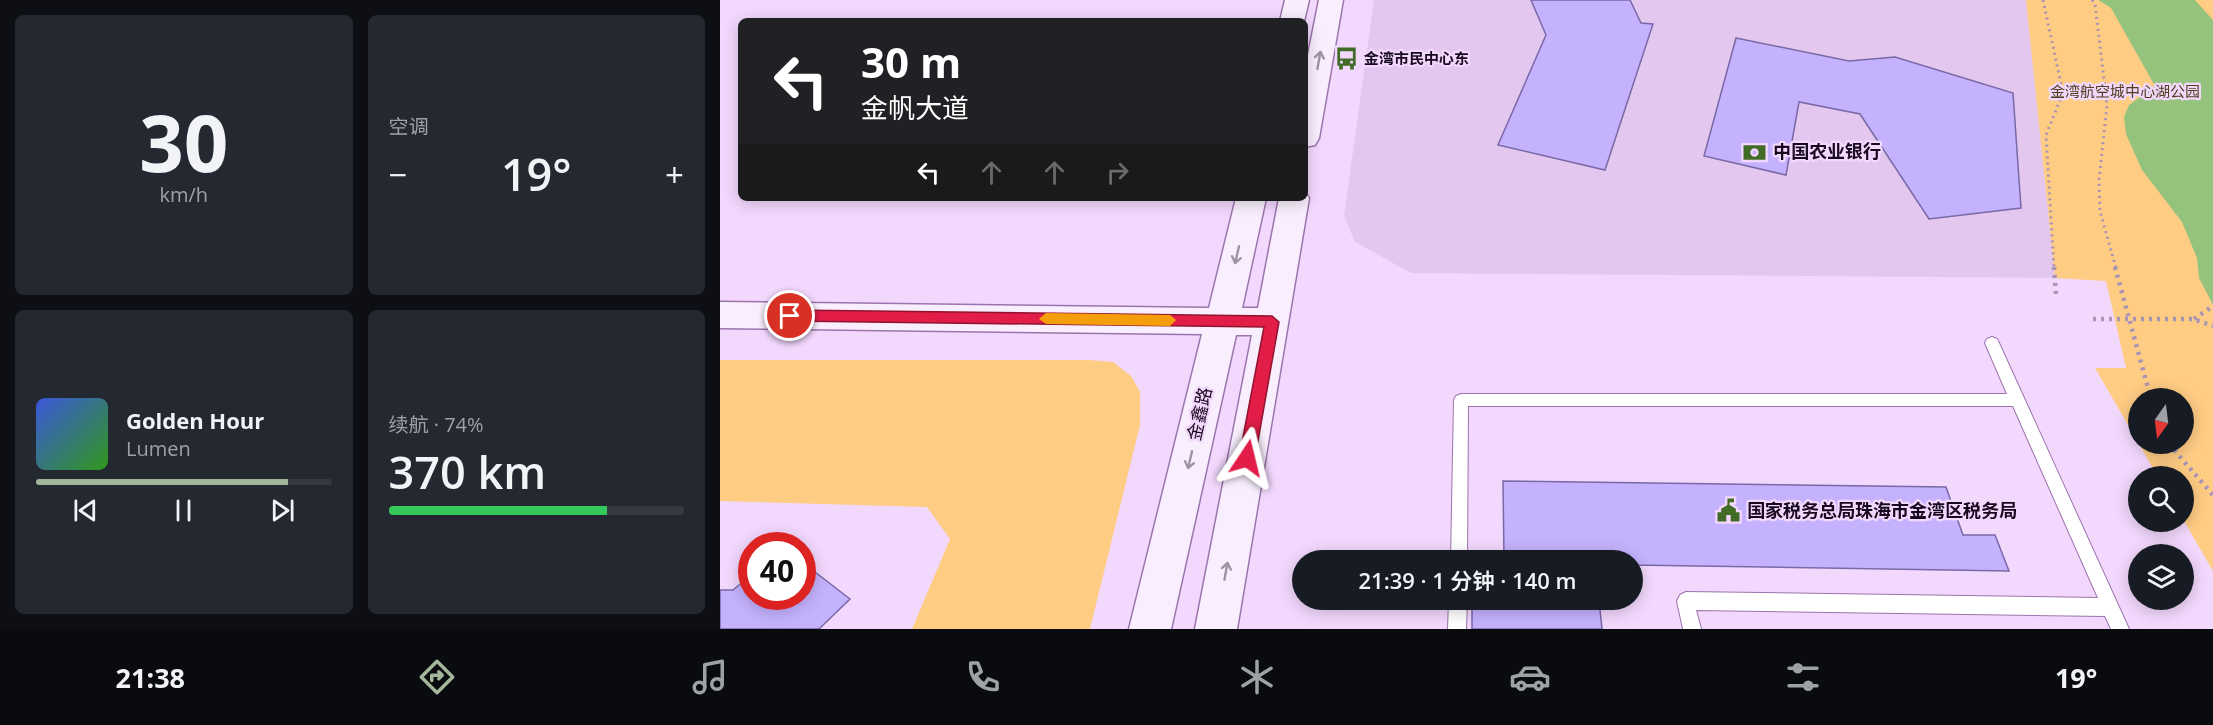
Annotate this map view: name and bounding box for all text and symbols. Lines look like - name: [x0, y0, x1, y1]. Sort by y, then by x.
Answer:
- text: 30 m: [861, 33, 961, 90]
- icon: left: [762, 42, 840, 120]
- bus stop icon: 金湾市民中心东: [1333, 46, 1359, 72]
- place label: 金湾市民中心东: [1364, 48, 1469, 68]
- one-way arrow: [1314, 51, 1325, 70]
- park label: 金湾航空城中心湖公园: [2050, 81, 2200, 101]
- text: 30: [139, 89, 228, 195]
- text: 金帆大道: [861, 89, 969, 126]
- text: 空调: [389, 113, 429, 140]
- bank icon: 中国农业银行: [1742, 139, 1768, 165]
- place label: 中国农业银行: [1773, 139, 1881, 163]
- text: 19°: [501, 143, 572, 204]
- text: −: [389, 152, 407, 197]
- text: +: [665, 152, 684, 197]
- icon: left: [912, 156, 945, 189]
- icon: ahead: [975, 156, 1008, 189]
- icon: ahead: [1038, 156, 1071, 189]
- icon: right: [1101, 156, 1134, 189]
- text: km/h: [159, 181, 208, 208]
- one-way arrow: [1231, 245, 1243, 264]
- pin: [764, 290, 815, 341]
- icon: arrive: [773, 299, 806, 332]
- street label: 金鑫路: [1181, 385, 1217, 443]
- north arrow: [2128, 388, 2194, 454]
- map controls: [2128, 388, 2194, 610]
- text: Golden Hour: [126, 405, 264, 435]
- text: 续航 · 74%: [389, 411, 484, 438]
- position arrow: [1215, 426, 1279, 490]
- text: Lumen: [126, 435, 191, 462]
- text: 370 km: [389, 441, 546, 502]
- one-way arrow: [1183, 450, 1195, 469]
- button: search: [2128, 466, 2194, 532]
- icon: previous: [69, 494, 102, 527]
- icon: pause: [167, 494, 200, 527]
- icon: next: [266, 494, 299, 527]
- public building icon: 国家税务总局珠海市金湾区税务局: [1716, 498, 1742, 524]
- place label: 国家税务总局珠海市金湾区税务局: [1747, 498, 2017, 522]
- speed limit sign: 40: [738, 532, 816, 610]
- button: layers: [2128, 544, 2194, 610]
- one-way arrow: [1221, 562, 1232, 582]
- text: 21:39 · 1 分钟 · 140 m: [1359, 565, 1577, 595]
- icon: directions: [416, 656, 458, 698]
- icon: music: [689, 656, 731, 698]
- icon: phone: [962, 656, 1004, 698]
- icon: climate: [1236, 656, 1278, 698]
- icon: car: [1509, 656, 1551, 698]
- icon: filters: [1782, 656, 1824, 698]
- text: 21:38: [116, 659, 185, 696]
- text: 19°: [2055, 659, 2097, 696]

